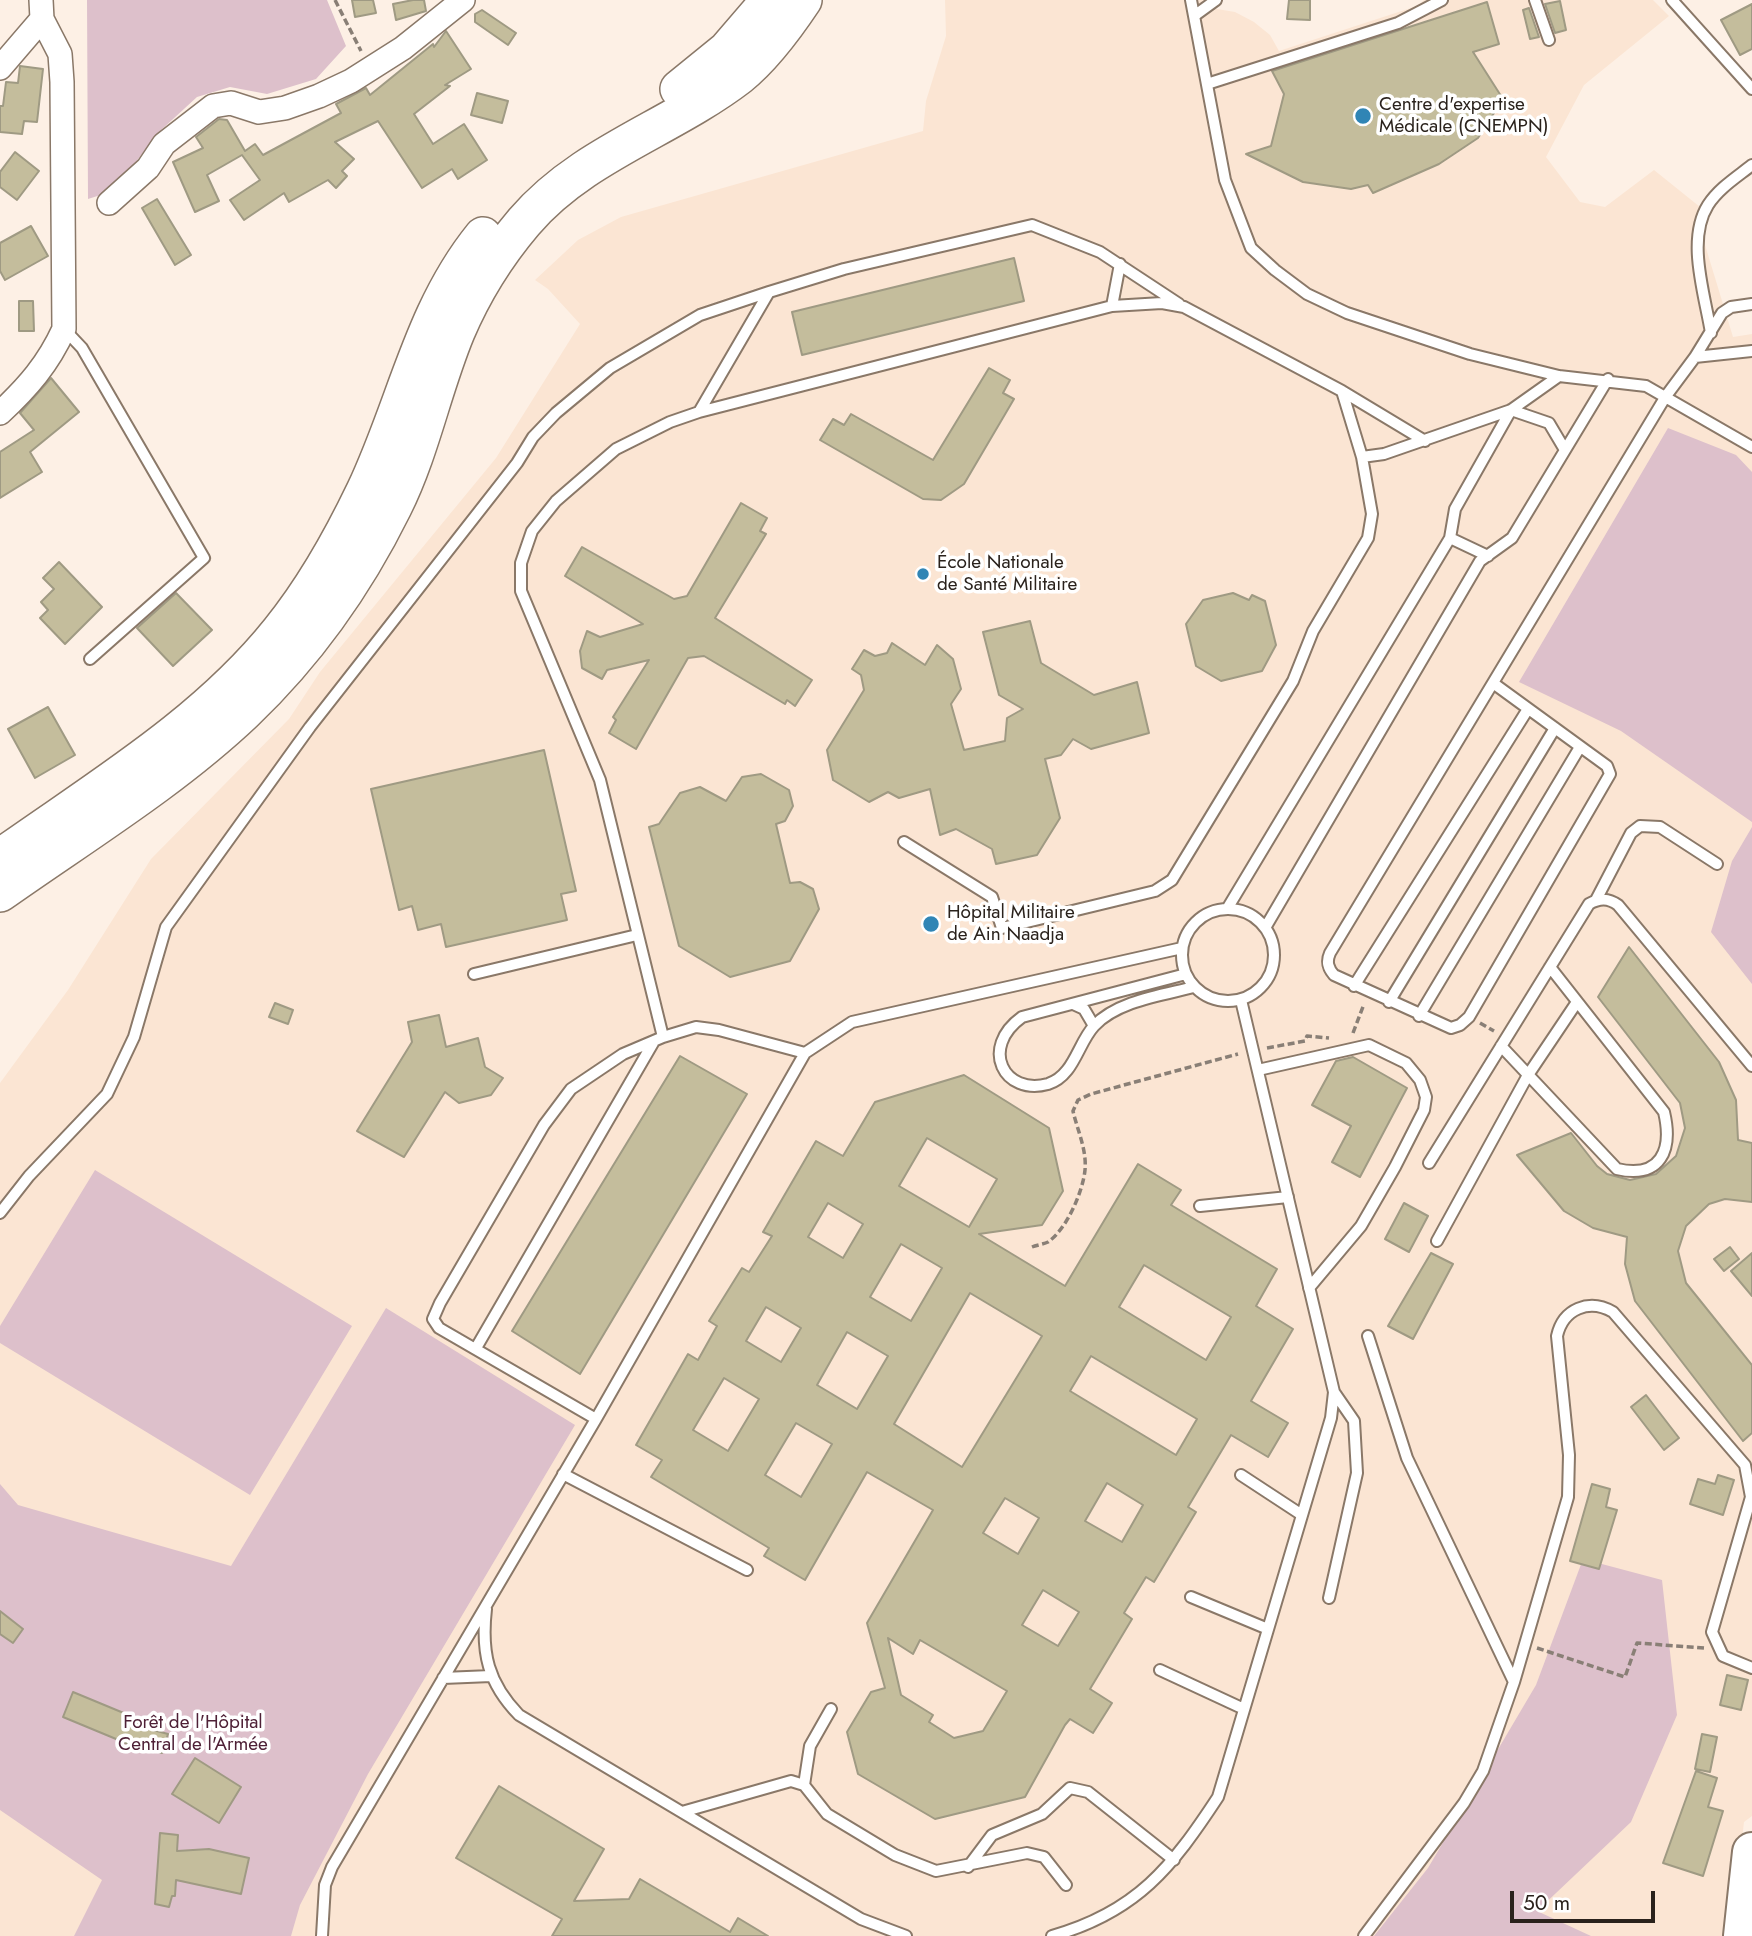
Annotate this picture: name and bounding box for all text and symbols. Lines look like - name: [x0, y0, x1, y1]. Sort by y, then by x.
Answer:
- place label: Centre d'expertise Médicale (CNEMPN): [1379, 94, 1549, 138]
- marker: Centre d'expertise Médicale (CNEMPN): [1353, 106, 1373, 126]
- place label: École Nationale de Santé Militaire: [937, 552, 1077, 596]
- marker: École Nationale de Santé Militaire: [915, 566, 931, 582]
- place label: Hôpital Militaire de Ain Naadja: [947, 902, 1075, 946]
- marker: Hôpital Militaire de Ain Naadja: [921, 914, 941, 934]
- park label: Forêt de l'Hôpital Central de l'Armée: [118, 1712, 268, 1756]
- scale bar: [1514, 1876, 1659, 1920]
- text: 50 m: [1523, 1888, 1570, 1918]

